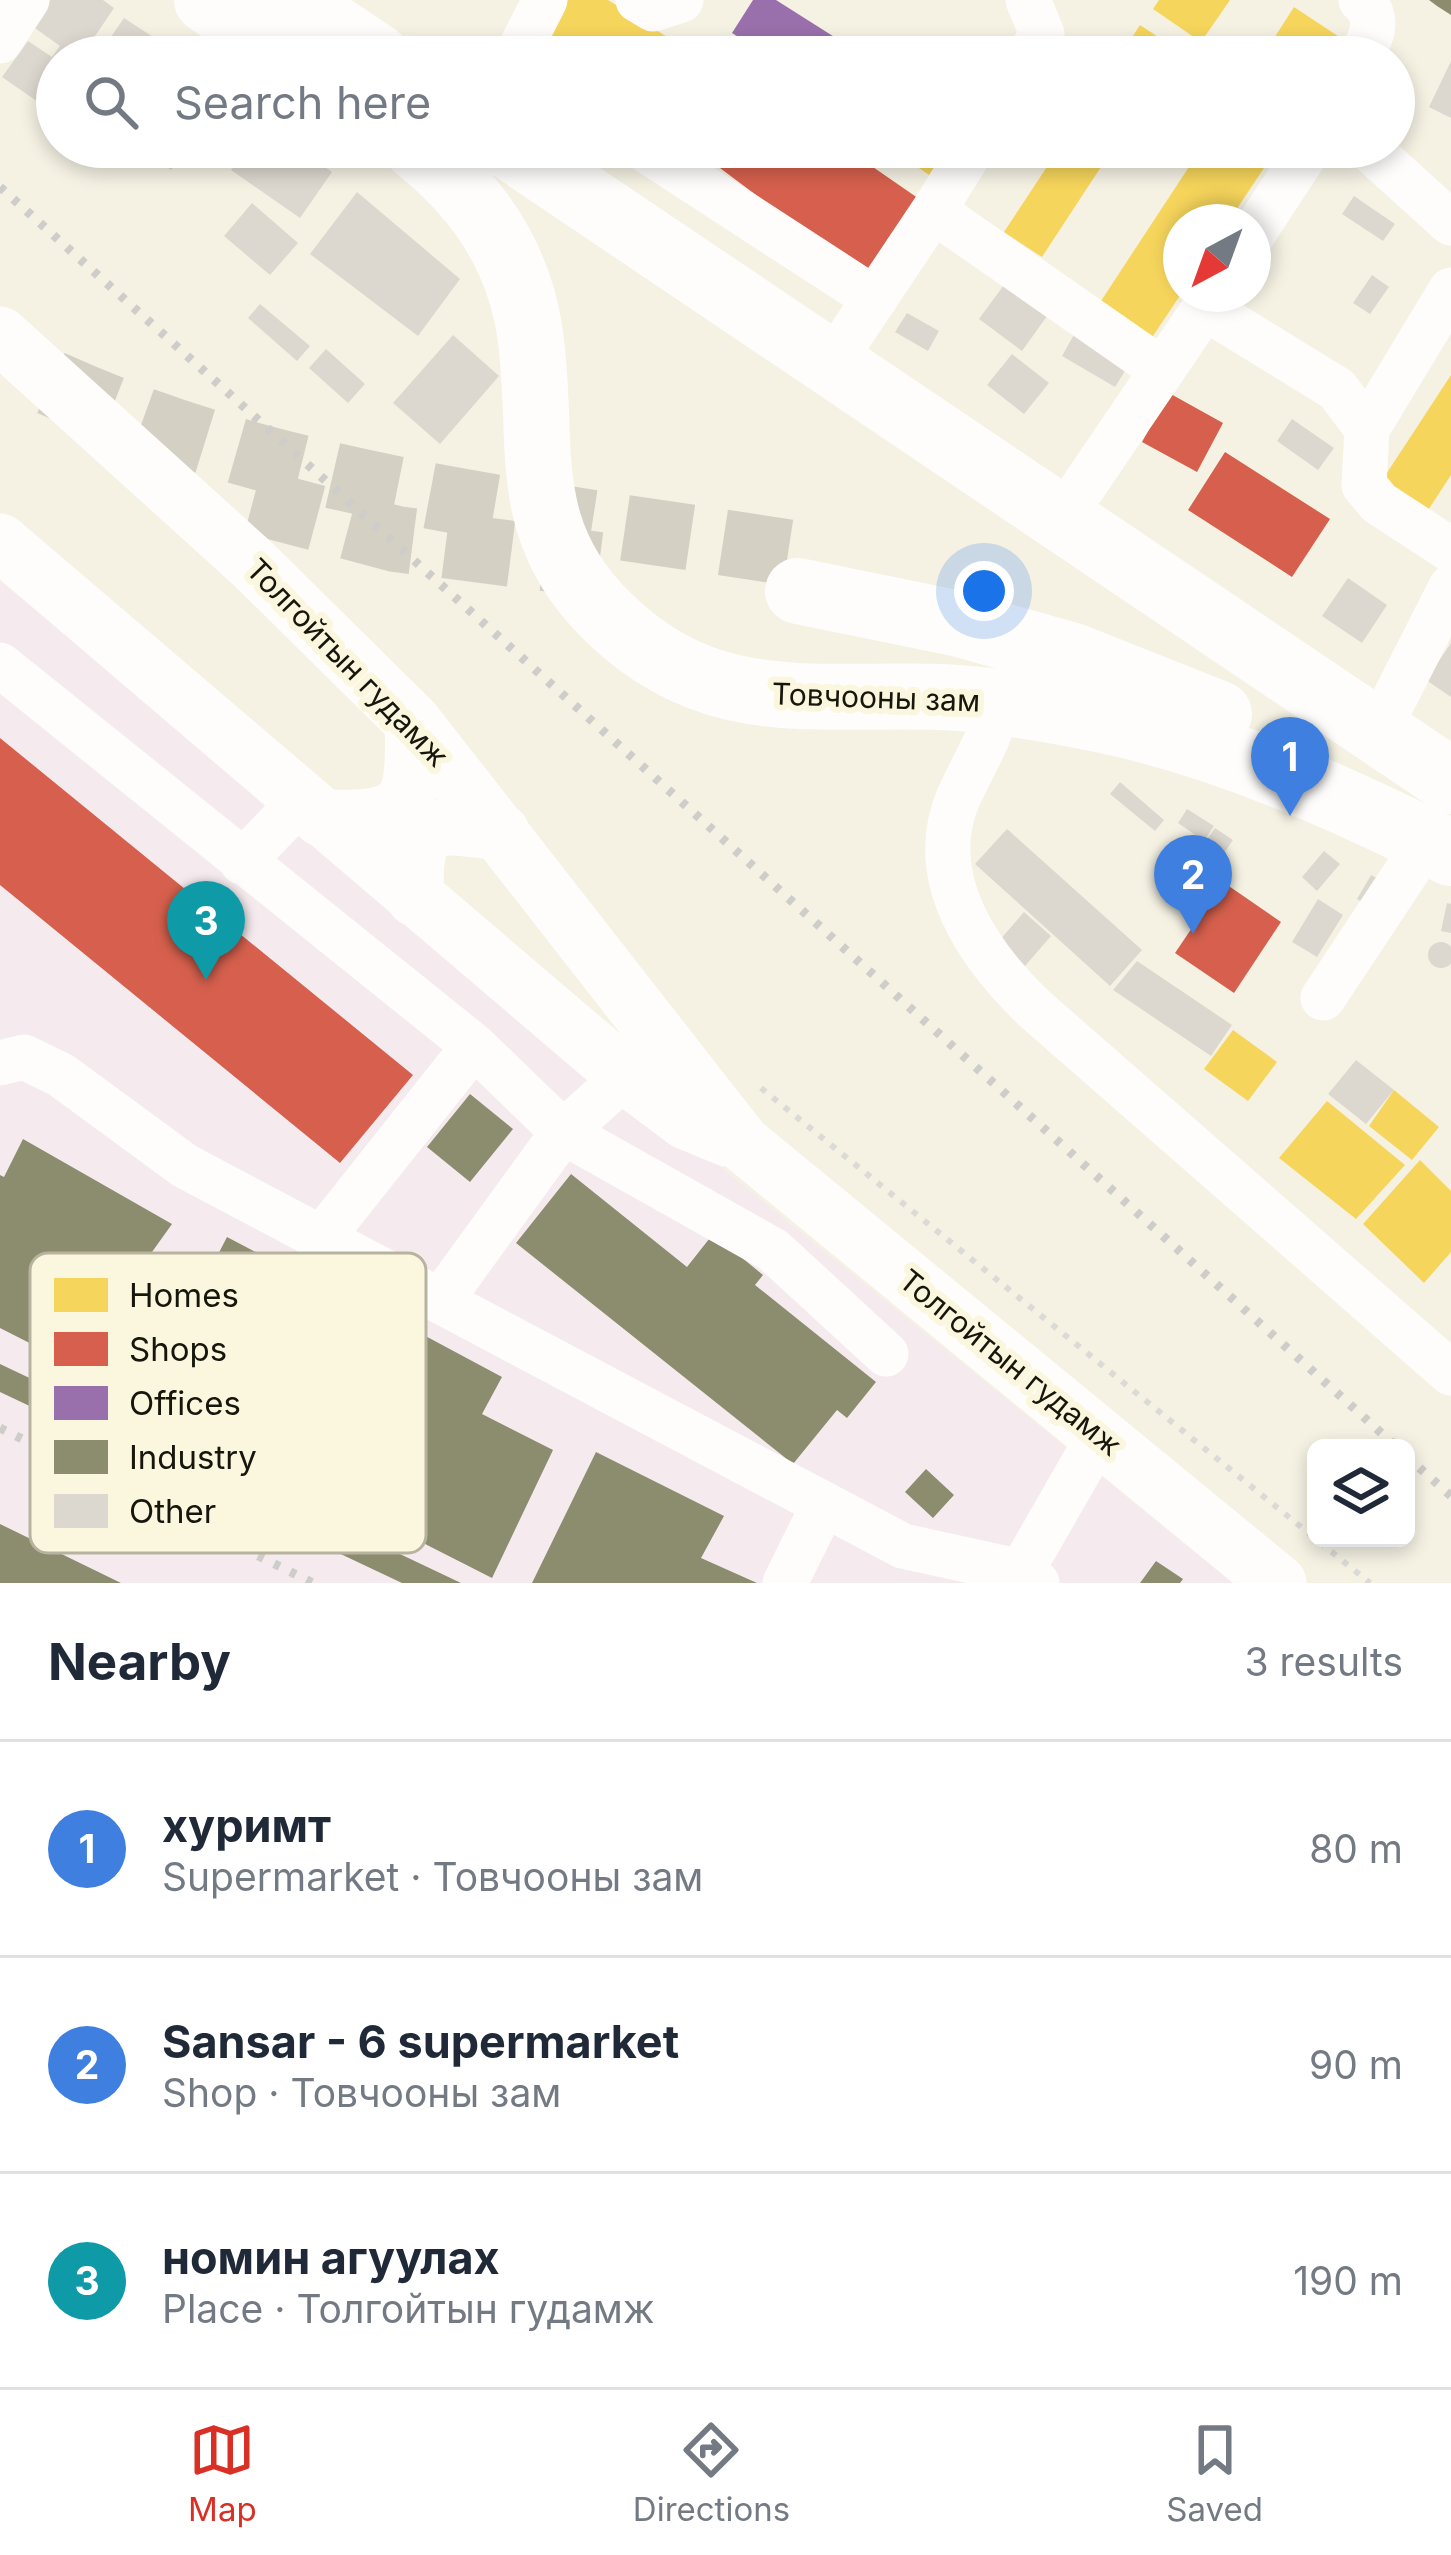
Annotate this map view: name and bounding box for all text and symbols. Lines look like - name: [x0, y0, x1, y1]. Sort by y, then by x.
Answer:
- search box: [36, 36, 1415, 168]
- icon: search: [78, 69, 144, 135]
- text: Search here: [174, 75, 431, 130]
- north arrow: [1163, 204, 1271, 312]
- street label: Толгойтын гудамж: [239, 551, 456, 774]
- your location: [954, 561, 1014, 621]
- street label: Товчооны зам: [771, 675, 981, 719]
- pin: 1: [1251, 717, 1329, 816]
- pin: 2: [1154, 835, 1232, 934]
- pin: 3: [167, 881, 245, 980]
- legend: [30, 1253, 426, 1553]
- street label: Толгойтын гудамж: [892, 1262, 1129, 1463]
- text: Homes: [129, 1275, 239, 1315]
- text: Shops: [129, 1329, 227, 1369]
- text: Offices: [129, 1383, 241, 1423]
- text: Industry: [129, 1437, 257, 1477]
- map controls: [1307, 1439, 1415, 1547]
- button: layers: [1307, 1439, 1415, 1547]
- text: Other: [129, 1491, 216, 1531]
- text: Nearby: [48, 1631, 231, 1692]
- text: 3 results: [1245, 1638, 1403, 1685]
- text: хуримт: [162, 1798, 331, 1853]
- text: 1: [79, 1825, 95, 1872]
- text: 80 m: [1309, 1825, 1403, 1872]
- text: Supermarket · Товчооны зам: [162, 1853, 703, 1900]
- text: Sansar - 6 supermarket: [162, 2014, 679, 2069]
- text: 2: [75, 2041, 99, 2088]
- text: 90 m: [1309, 2041, 1403, 2088]
- text: Shop · Товчооны зам: [162, 2069, 561, 2116]
- text: номин агуулах: [162, 2230, 500, 2285]
- text: 3: [74, 2257, 100, 2304]
- text: 190 m: [1293, 2257, 1403, 2304]
- text: Place · Толгойтын гудамж: [162, 2285, 655, 2332]
- tab: Map: [188, 2417, 257, 2529]
- tab: Directions: [633, 2417, 790, 2529]
- tab: Saved: [1166, 2417, 1263, 2529]

